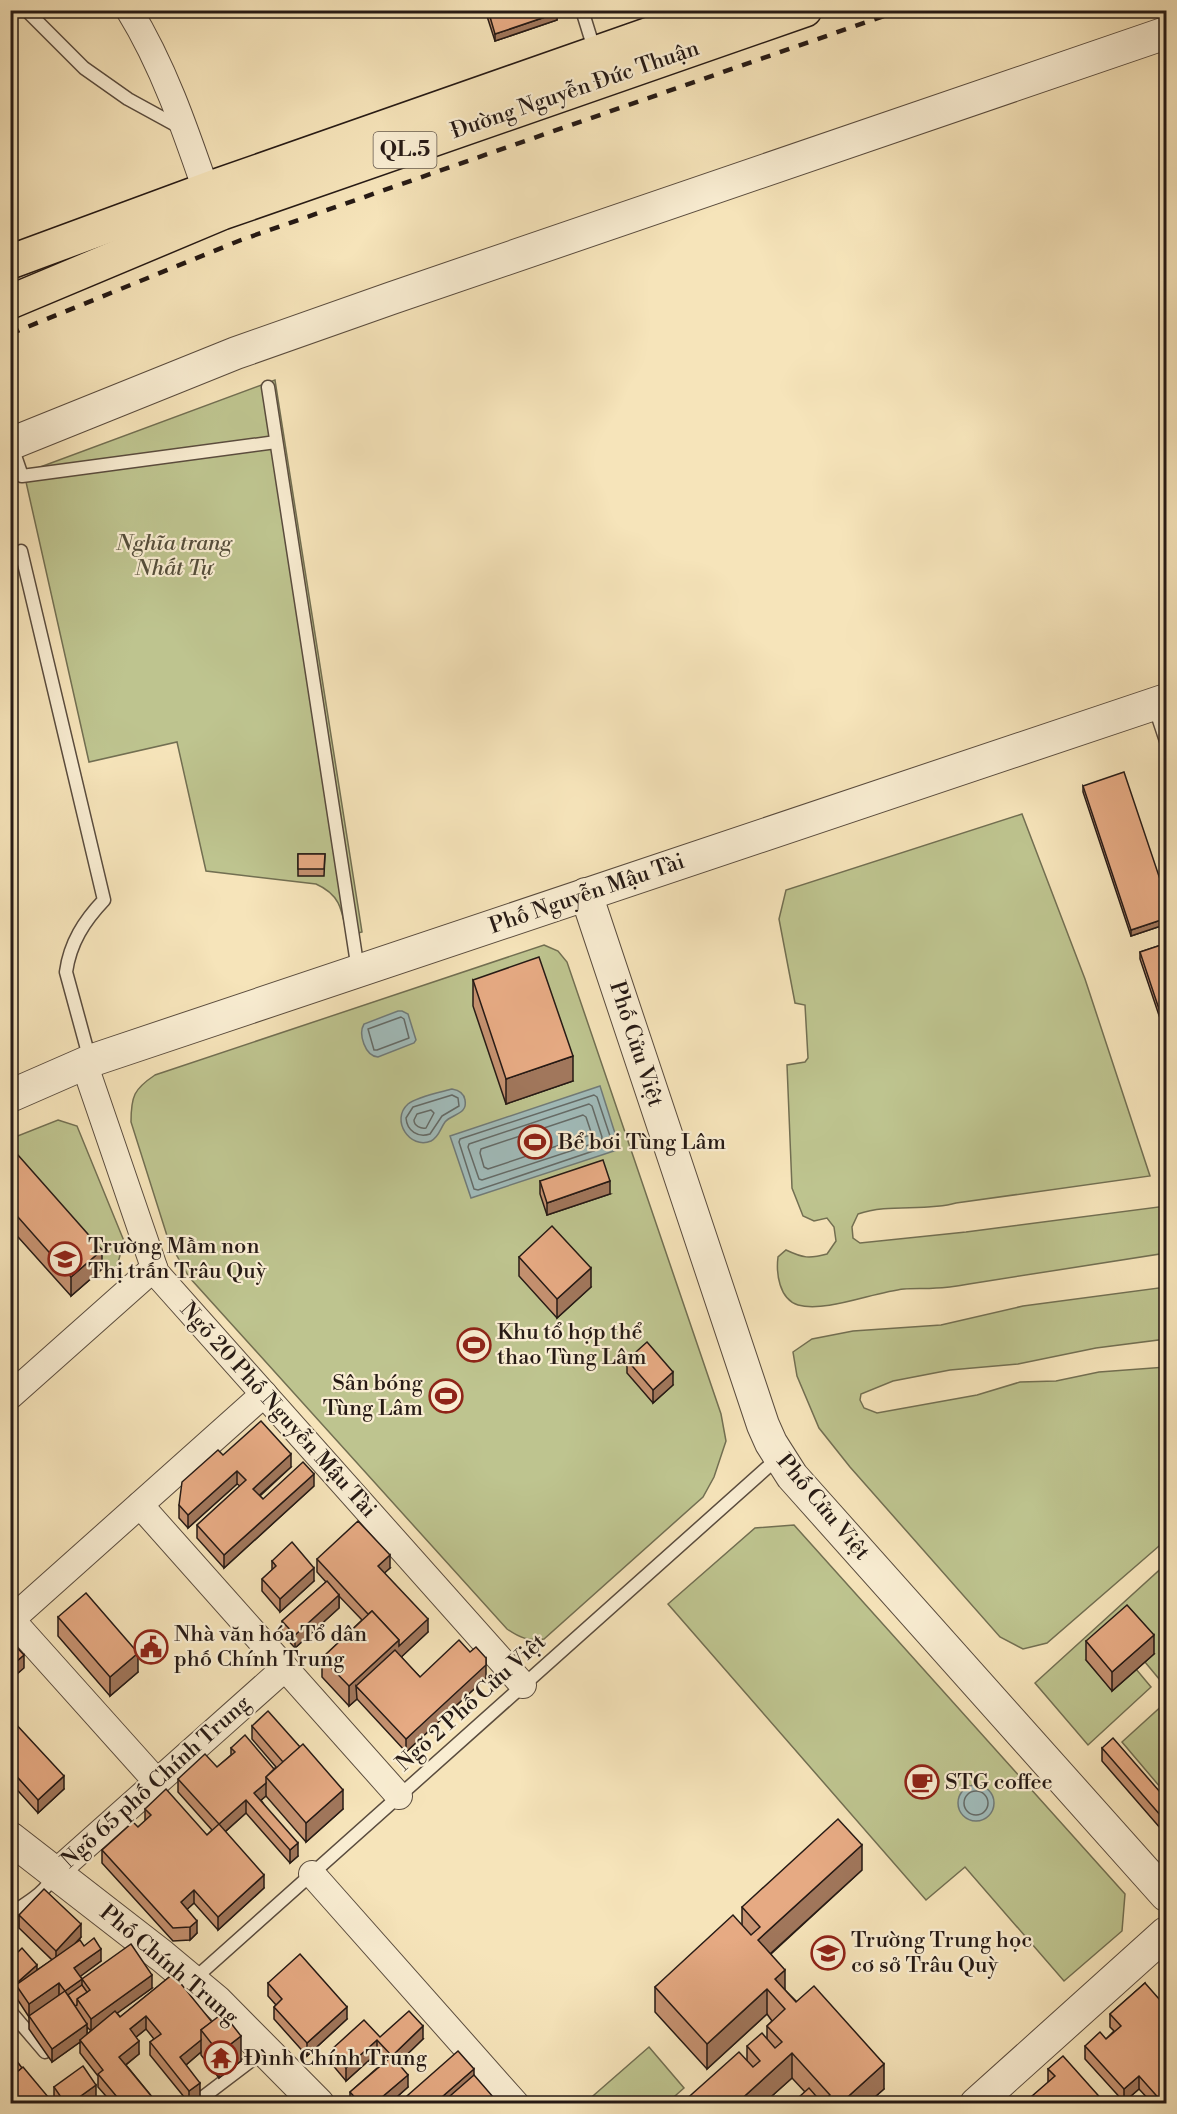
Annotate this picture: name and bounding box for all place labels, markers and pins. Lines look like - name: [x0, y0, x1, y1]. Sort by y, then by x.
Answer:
- sports icon: Bể bơi Tùng Lâm: [517, 1124, 553, 1160]
- place label: Bể bơi Tùng Lâm: [557, 1129, 726, 1156]
- place label: Trường Mầm non Thị trấn Trâu Quỳ: [88, 1233, 267, 1285]
- school or university icon: Trường Mầm non Thị trấn Trâu Quỳ: [47, 1241, 83, 1277]
- place label: Khu tổ hợp thể thao Tùng Lâm: [497, 1319, 646, 1371]
- sports icon: Khu tổ hợp thể thao Tùng Lâm: [456, 1327, 492, 1363]
- place label: Sân bóng Tùng Lâm: [323, 1370, 424, 1422]
- sports icon: Sân bóng Tùng Lâm: [428, 1378, 464, 1414]
- place label: Nhà văn hóa Tổ dân phố Chính Trung: [174, 1621, 367, 1673]
- public building icon: Nhà văn hóa Tổ dân phố Chính Trung: [133, 1629, 169, 1665]
- cafe icon: STG coffee: [904, 1764, 940, 1800]
- place label: STG coffee: [945, 1769, 1053, 1796]
- place label: Trường Trung học cơ sở Trâu Quỳ: [851, 1927, 1032, 1979]
- school or university icon: Trường Trung học cơ sở Trâu Quỳ: [810, 1935, 846, 1971]
- temple icon: Đình Chính Trung: [203, 2040, 239, 2076]
- place label: Đình Chính Trung: [244, 2045, 428, 2072]

